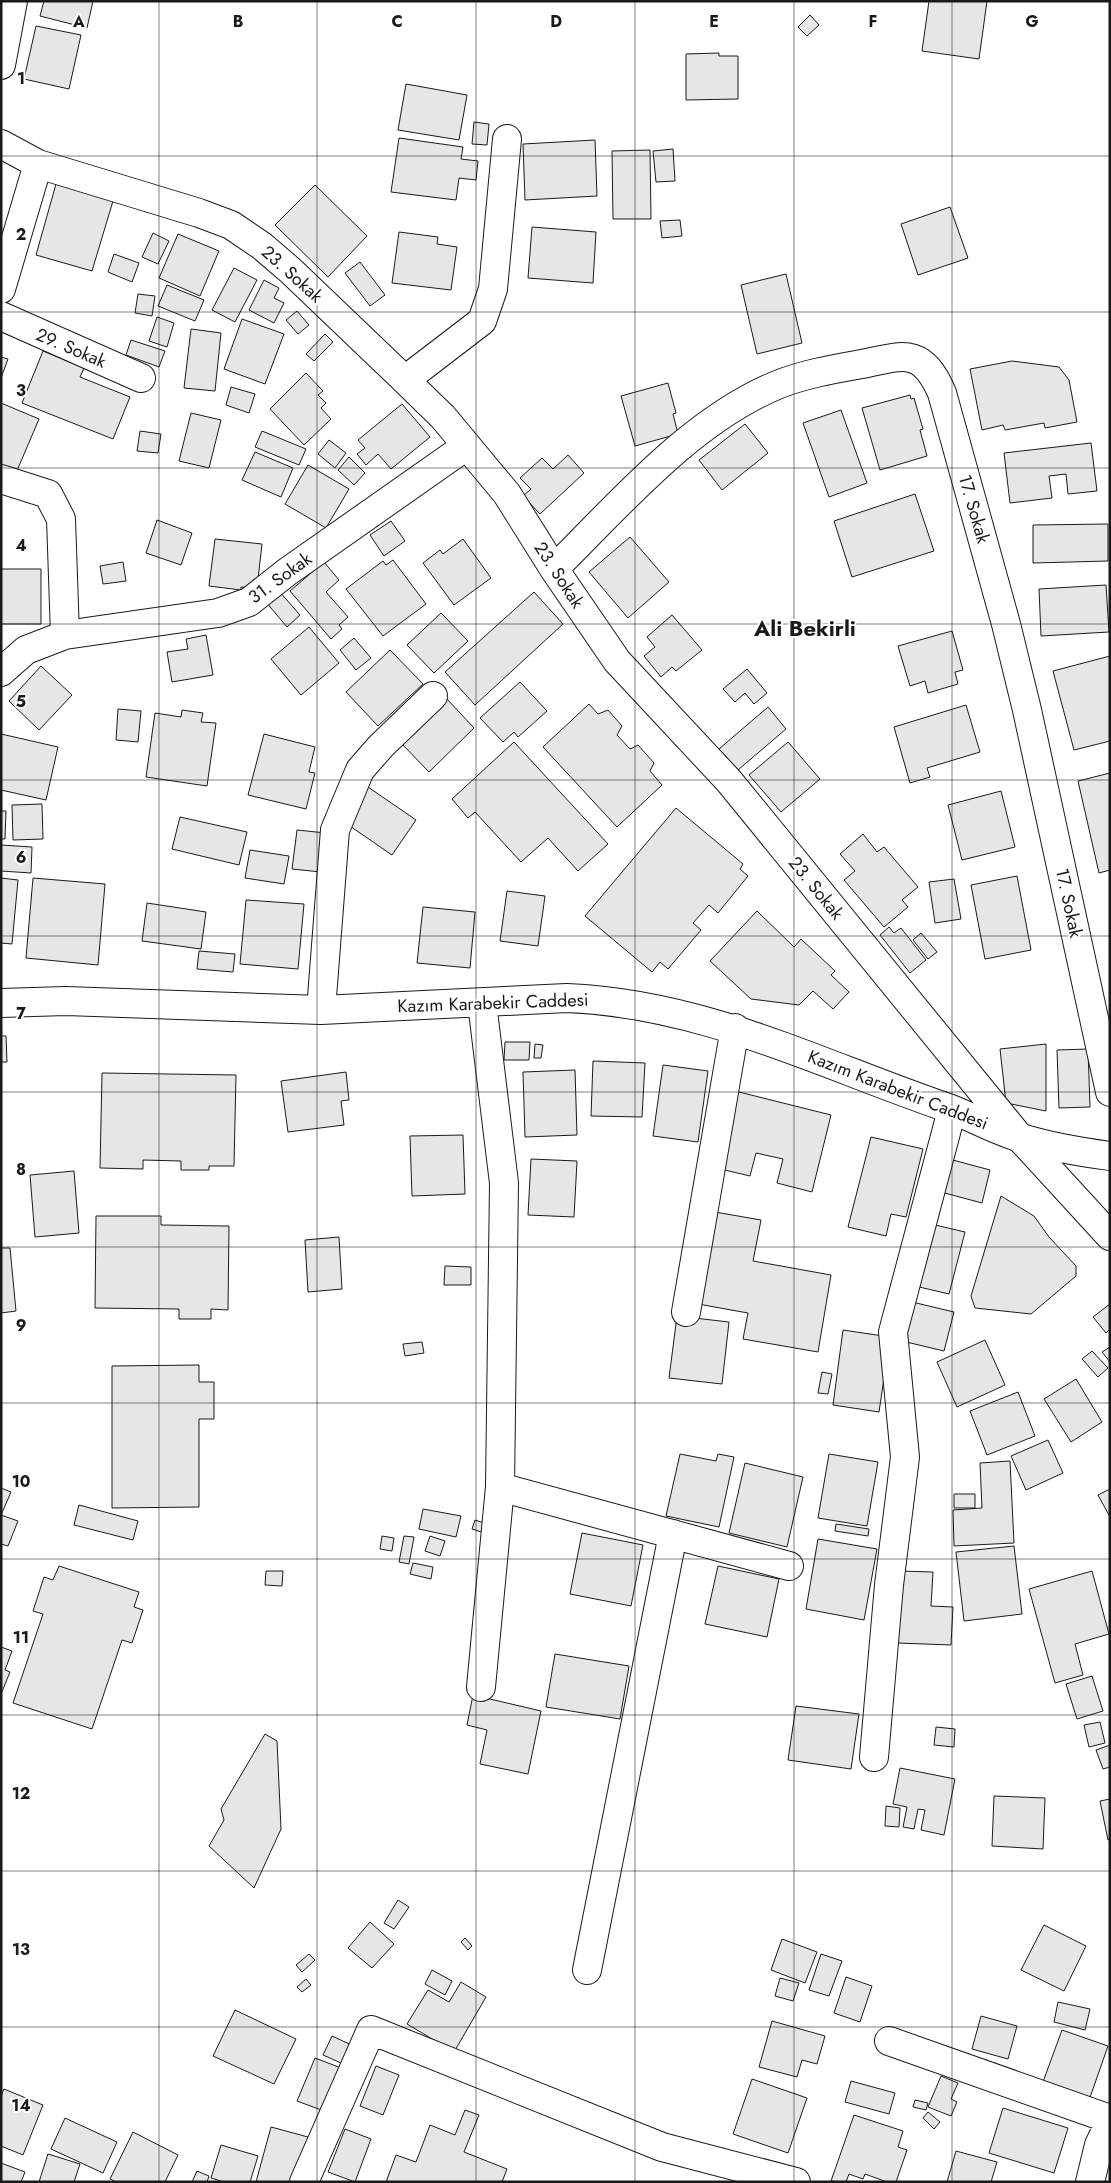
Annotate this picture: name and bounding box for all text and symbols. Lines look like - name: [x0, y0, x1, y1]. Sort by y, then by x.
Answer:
- text: A: [72, 10, 85, 33]
- text: B: [233, 10, 243, 33]
- text: C: [391, 10, 403, 33]
- text: D: [550, 10, 562, 33]
- text: E: [709, 10, 719, 33]
- text: F: [869, 10, 877, 33]
- text: G: [1025, 10, 1039, 33]
- text: 1: [17, 67, 25, 90]
- text: 2: [16, 223, 26, 246]
- street label: 23. Sokak: [256, 239, 329, 309]
- street label: 29. Sokak: [32, 322, 110, 375]
- text: 3: [16, 379, 26, 402]
- street label: 17. Sokak: [952, 471, 996, 547]
- text: 4: [15, 534, 27, 557]
- street label: 23. Sokak: [528, 537, 590, 614]
- street label: 31. Sokak: [243, 546, 317, 610]
- district label: Ali Bekirli: [753, 612, 856, 644]
- text: 5: [16, 690, 26, 713]
- text: 6: [16, 846, 26, 869]
- street label: 23. Sokak: [782, 851, 850, 925]
- street label: 17. Sokak: [1049, 866, 1089, 940]
- street label: Kazım Karabekir Caddesi: [397, 987, 589, 1019]
- text: 7: [16, 1002, 26, 1025]
- street label: Kazım Karabekir Caddesi: [804, 1044, 992, 1136]
- text: 8: [16, 1158, 26, 1181]
- text: 9: [16, 1314, 26, 1337]
- text: 10: [12, 1470, 30, 1493]
- text: 11: [13, 1626, 29, 1649]
- text: 12: [12, 1782, 30, 1805]
- text: 13: [12, 1938, 30, 1961]
- text: 14: [11, 2094, 31, 2117]

